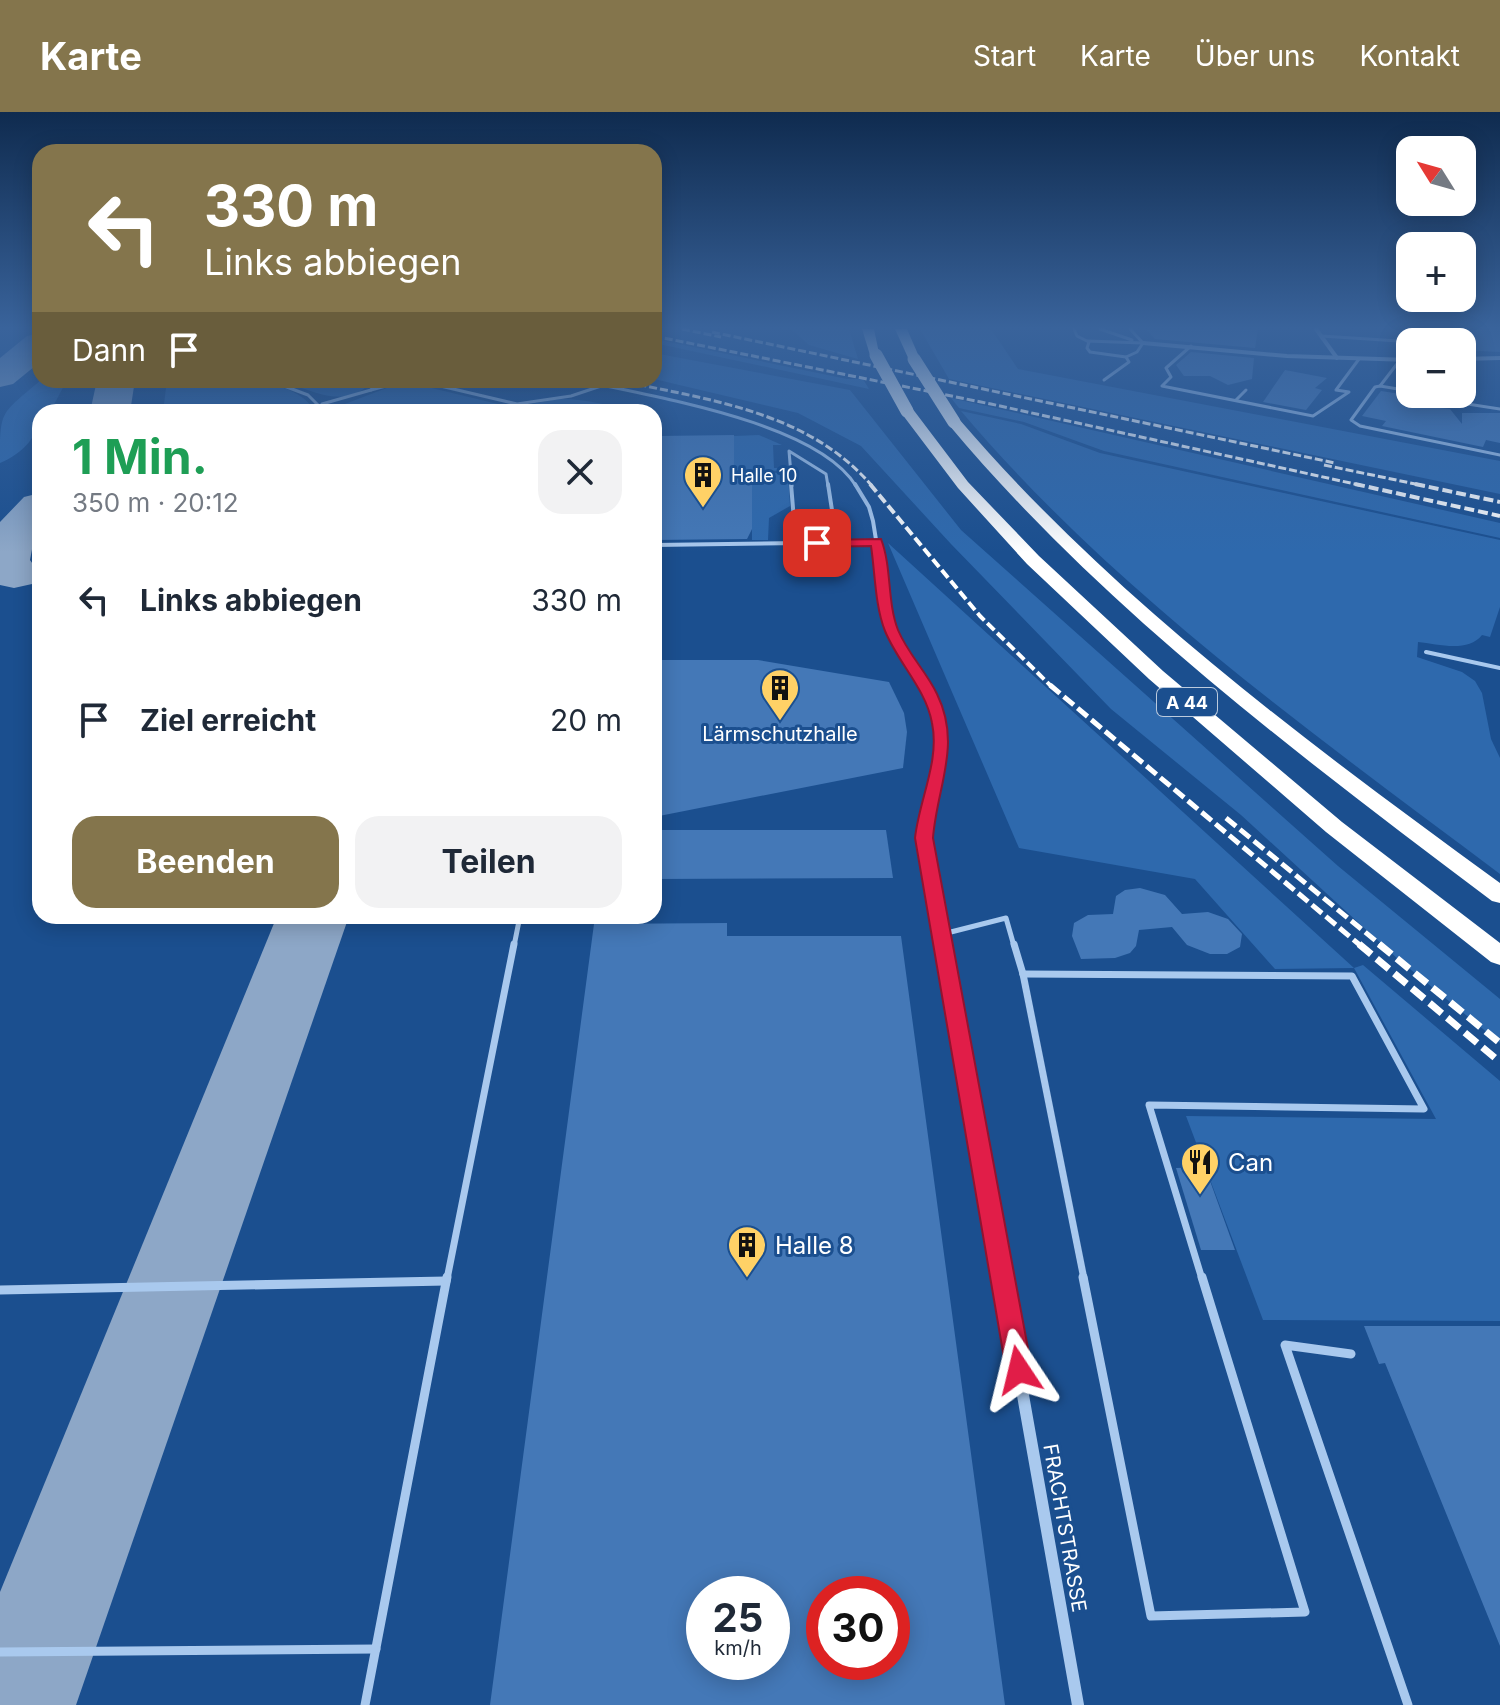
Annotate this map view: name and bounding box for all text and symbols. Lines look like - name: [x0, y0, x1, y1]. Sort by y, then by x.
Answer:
- text: Karte: [40, 33, 142, 79]
- text: Start: [973, 39, 1036, 73]
- text: Karte: [1080, 39, 1151, 73]
- text: Über uns: [1195, 39, 1315, 73]
- text: Kontakt: [1359, 39, 1460, 73]
- north arrow: [1396, 136, 1476, 216]
- map controls: [1396, 136, 1476, 408]
- text: 330 m: [204, 172, 378, 240]
- icon: left: [72, 176, 176, 280]
- button: +: [1396, 232, 1476, 312]
- text: Links abbiegen: [204, 240, 462, 284]
- icon: arrive: [162, 328, 206, 372]
- button: −: [1396, 328, 1476, 408]
- text: Dann: [72, 332, 146, 368]
- text: 1 Min.: [72, 427, 208, 486]
- button: close: [538, 430, 622, 514]
- building icon: Halle 10: [682, 454, 724, 509]
- place label: Halle 10: [731, 465, 797, 486]
- text: 350 m · 20:12: [72, 487, 239, 518]
- pin: [783, 509, 851, 577]
- icon: arrive: [795, 521, 839, 565]
- icon: left: [72, 578, 116, 622]
- text: Links abbiegen: [140, 582, 362, 618]
- text: 330 m: [531, 582, 622, 618]
- building icon: Lärmschutzhalle: [759, 667, 801, 722]
- road number: A 44: [1157, 688, 1217, 716]
- icon: arrive: [72, 698, 116, 742]
- text: Ziel erreicht: [140, 702, 316, 738]
- text: 20 m: [550, 702, 622, 738]
- place label: Lärmschutzhalle: [702, 722, 858, 746]
- button: Beenden: [72, 816, 339, 908]
- button: Teilen: [355, 816, 622, 908]
- restaurant icon: Can: [1179, 1141, 1221, 1196]
- place label: Can: [1228, 1148, 1273, 1177]
- building icon: Halle 8: [726, 1224, 768, 1279]
- place label: Halle 8: [775, 1231, 854, 1260]
- position arrow: [977, 1328, 1061, 1412]
- street label: FRACHTSTRASSE: [1038, 1442, 1092, 1614]
- speed limit sign: 30: [806, 1576, 910, 1680]
- text: 25: [713, 1593, 763, 1642]
- text: km/h: [714, 1636, 762, 1660]

